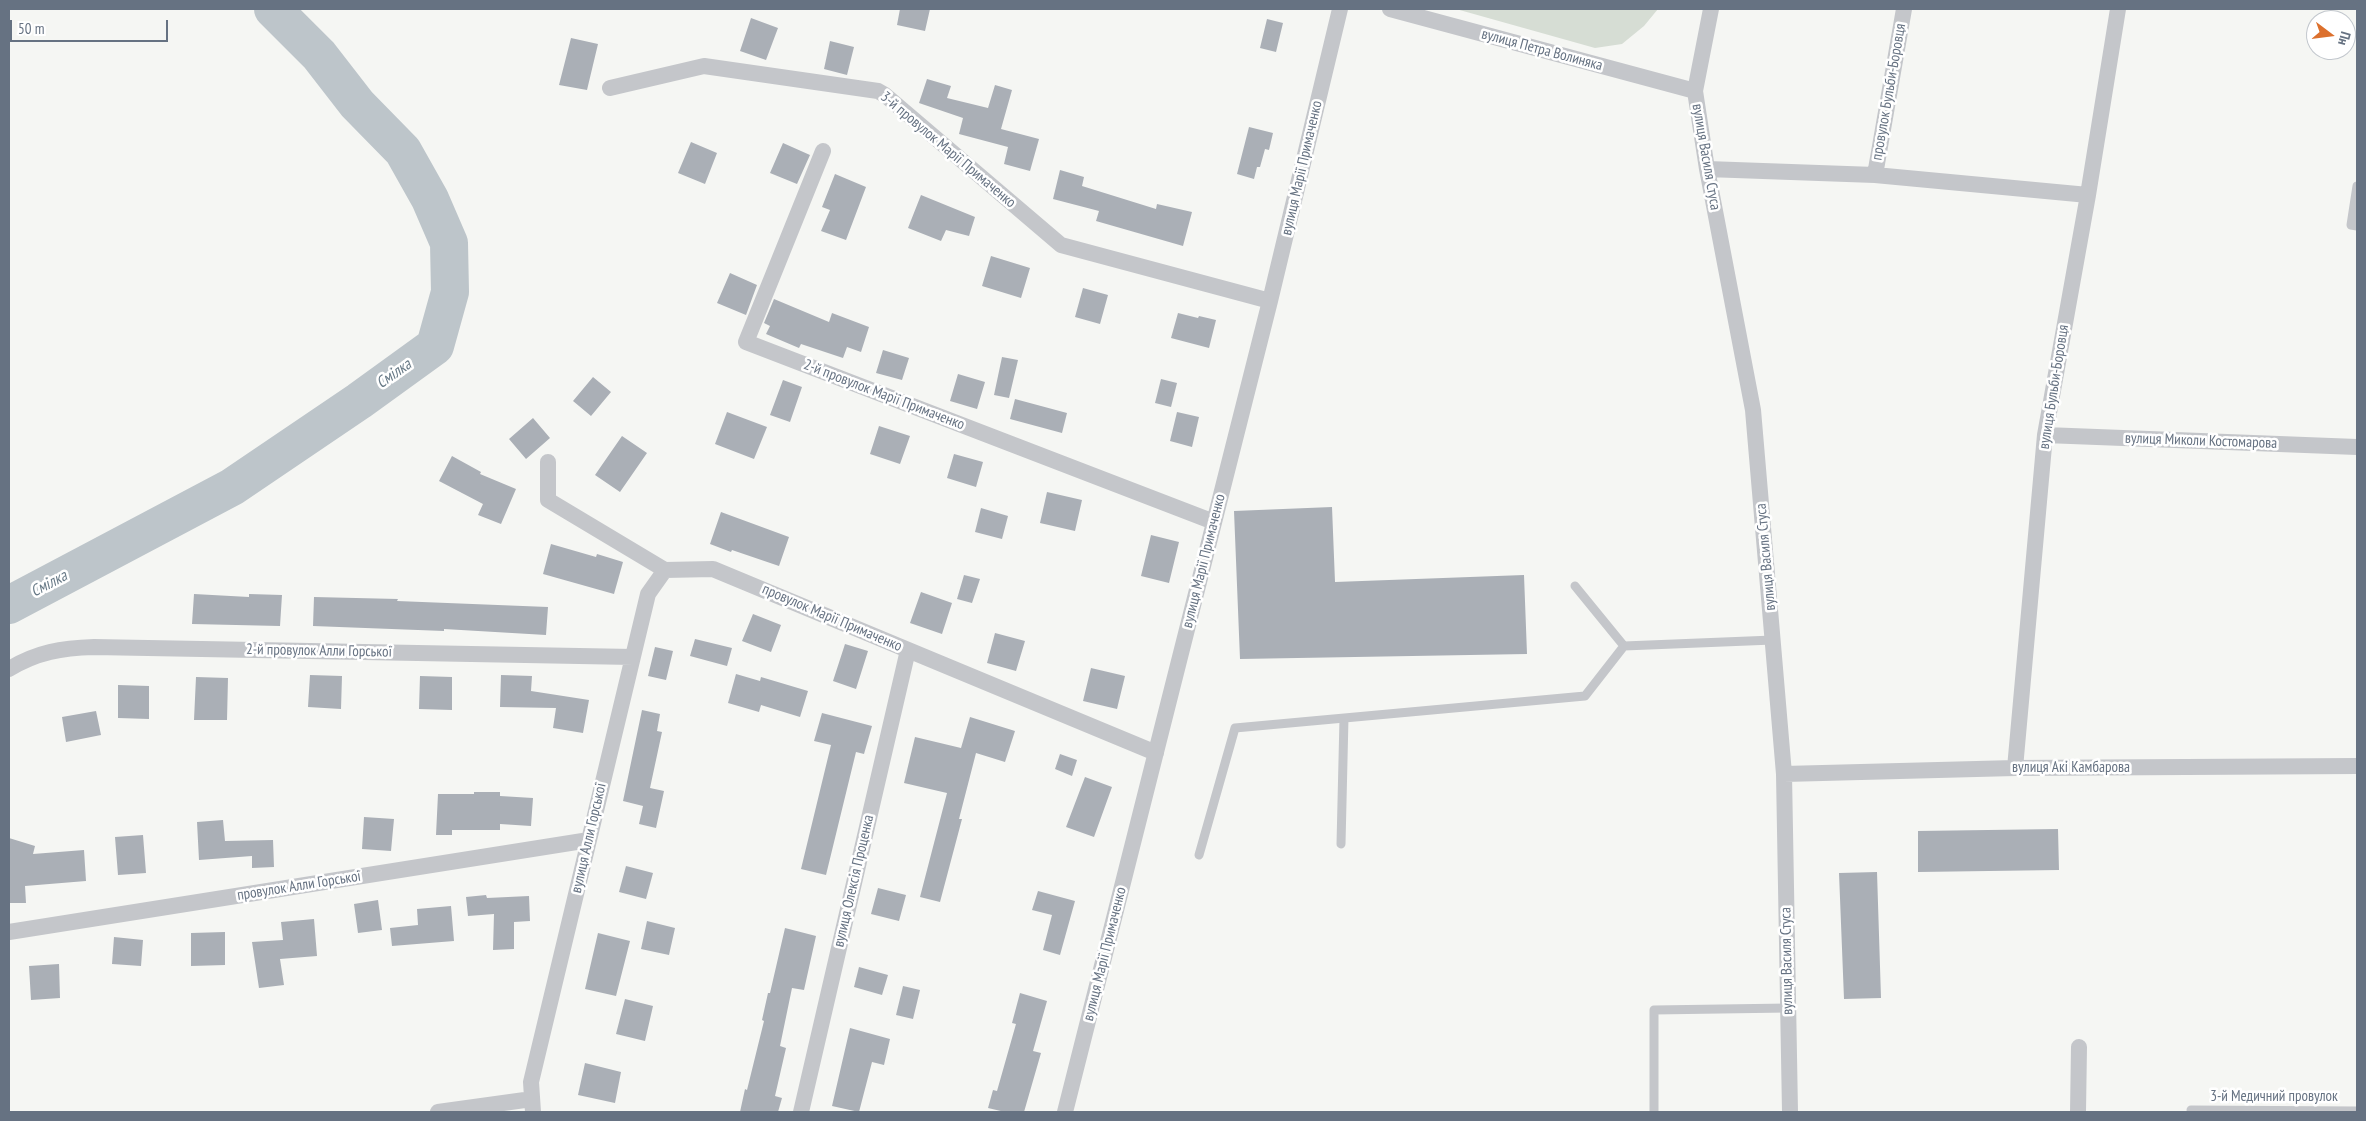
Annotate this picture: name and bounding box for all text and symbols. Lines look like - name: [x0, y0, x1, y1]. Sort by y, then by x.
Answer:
- scale bar: [12, 10, 170, 42]
- north arrow: [2306, 10, 2356, 60]
- text: 50 m: [18, 19, 44, 38]
- street label: провулок Бульби-Боровця: [1868, 22, 1910, 162]
- street label: вулиця Петра Волиняка: [1479, 25, 1605, 75]
- text: Пн: [2334, 30, 2355, 48]
- street label: 3-й провулок Марії Примаченко: [877, 88, 1019, 212]
- street label: вулиця Марії Примаченко: [1278, 99, 1326, 237]
- street label: вулиця Василя Стуса: [1688, 102, 1724, 212]
- street label: вулиця Бульби-Боровця: [2035, 323, 2073, 451]
- water label: Смілка: [373, 355, 415, 393]
- street label: 2-й провулок Марії Примаченко: [801, 356, 967, 434]
- street label: вулиця Миколи Костомарова: [2125, 429, 2277, 453]
- street label: вулиця Марії Примаченко: [1179, 492, 1229, 630]
- street label: вулиця Василя Стуса: [1752, 503, 1780, 611]
- water label: Смілка: [28, 567, 70, 601]
- street label: провулок Марії Примаченко: [759, 580, 905, 656]
- street label: 2-й провулок Алли Горської: [246, 641, 392, 661]
- street label: вулиця Акі Камбарова: [2012, 759, 2130, 777]
- street label: вулиця Алли Горської: [568, 781, 610, 895]
- street label: вулиця Олексія Проценка: [830, 813, 878, 949]
- street label: провулок Алли Горської: [236, 867, 362, 905]
- street label: вулиця Марії Примаченко: [1080, 885, 1130, 1023]
- street label: вулиця Василя Стуса: [1777, 907, 1797, 1015]
- street label: 3-й Медичний провулок: [2210, 1088, 2338, 1106]

